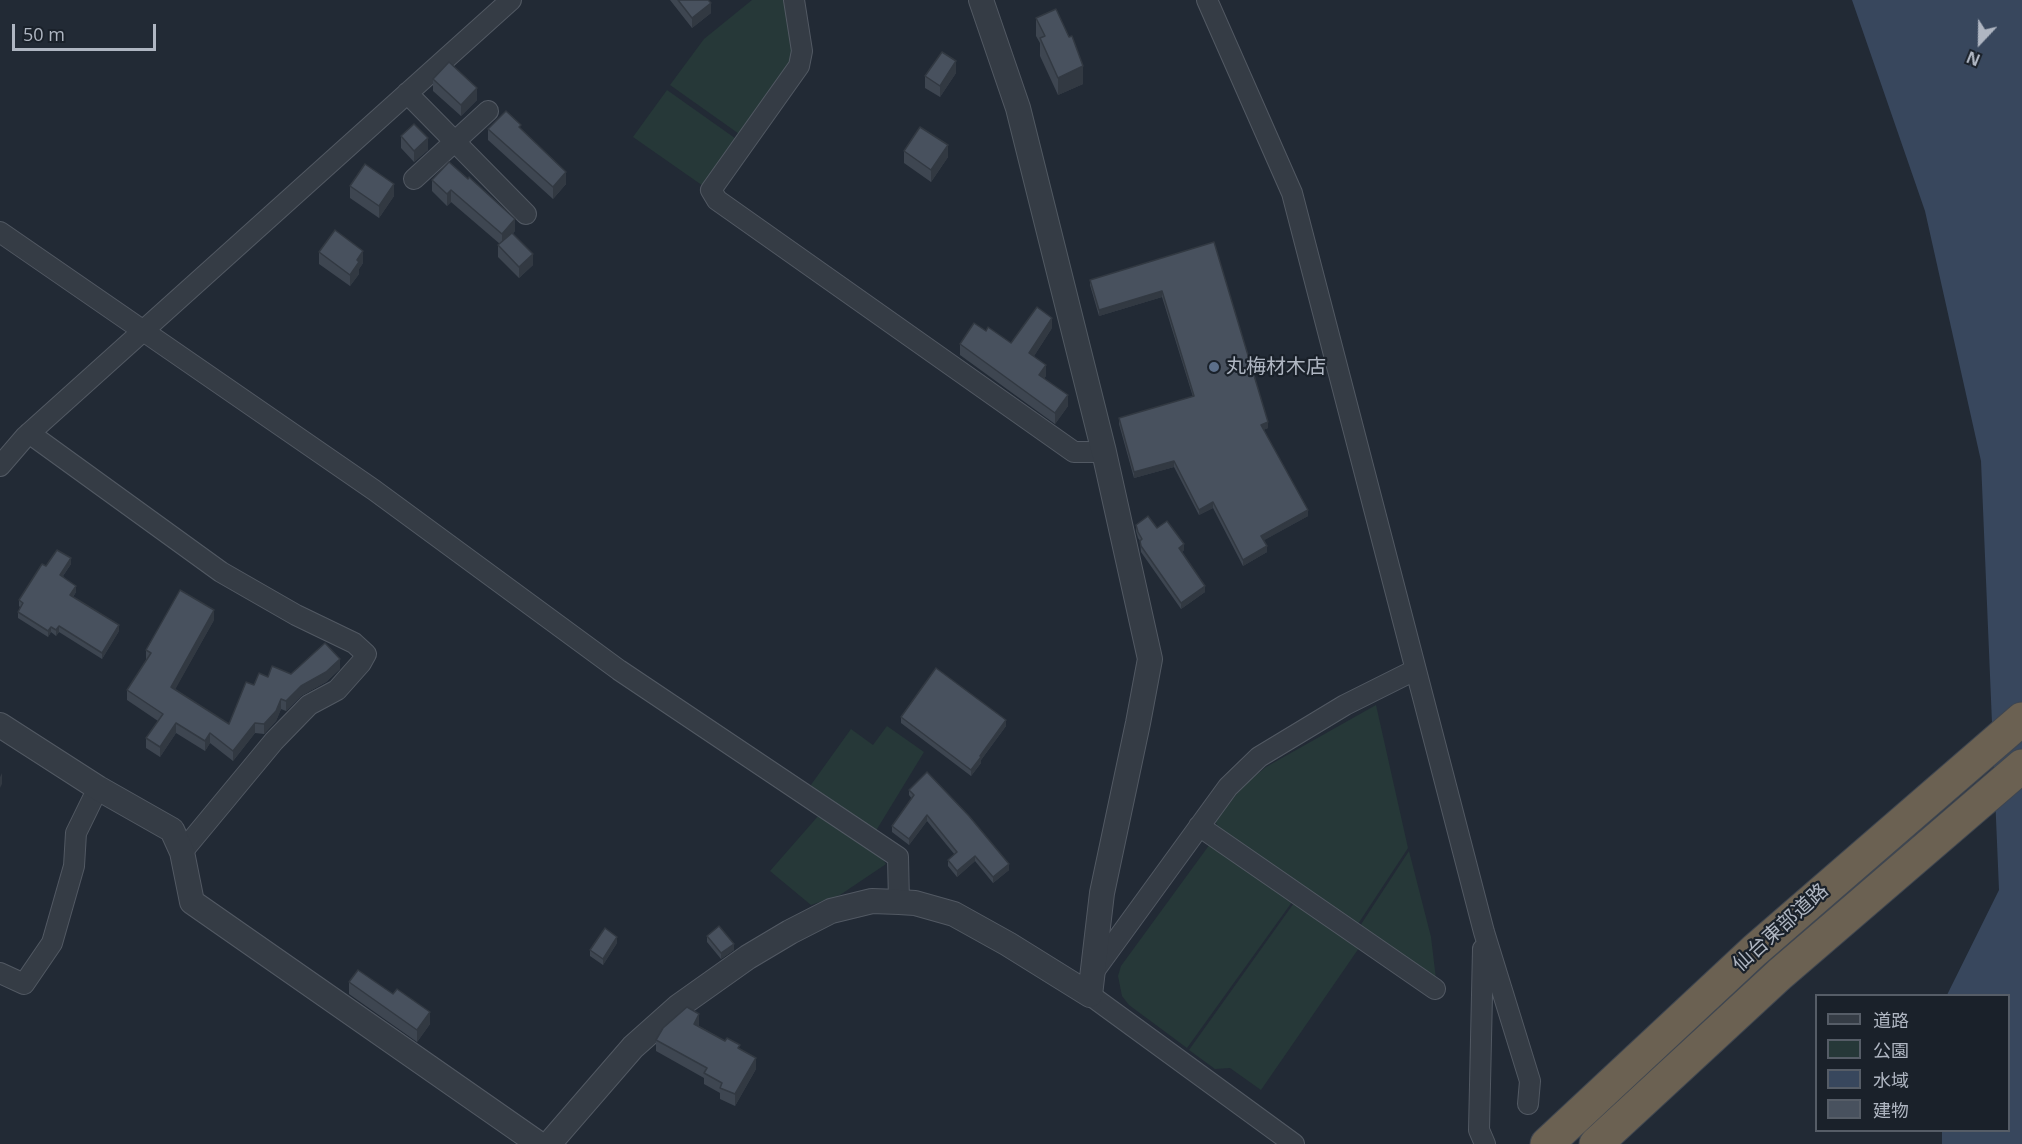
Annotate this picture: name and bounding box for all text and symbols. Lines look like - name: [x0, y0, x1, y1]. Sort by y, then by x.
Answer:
- scale bar: [15, 12, 159, 50]
- north arrow: [1950, 12, 2010, 72]
- text: 50 m: [23, 22, 65, 46]
- text: N: [1963, 46, 1983, 71]
- place label: 丸梅材木店: [1226, 355, 1326, 379]
- marker: 丸梅材木店: [1207, 360, 1221, 374]
- street label: 仙台東部道路: [1728, 879, 1834, 977]
- legend: [1815, 994, 2010, 1132]
- text: 道路: [1873, 1008, 1909, 1032]
- text: 公園: [1873, 1038, 1909, 1062]
- text: 水域: [1873, 1068, 1909, 1092]
- text: 建物: [1873, 1098, 1909, 1122]

